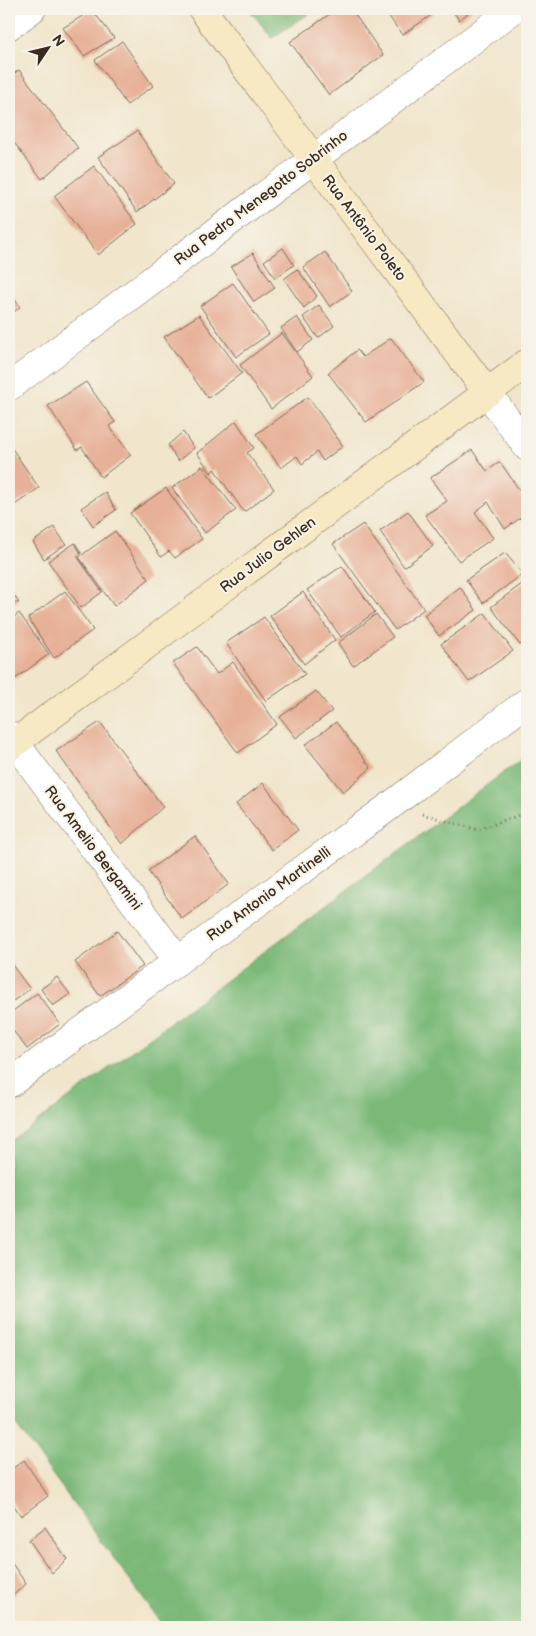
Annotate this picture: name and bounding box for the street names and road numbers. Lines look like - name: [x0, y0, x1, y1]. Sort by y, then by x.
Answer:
- street label: Rua Pedro Menegotto Sobrinho: [170, 126, 352, 270]
- street label: Rua Antônio Poleto: [318, 171, 410, 285]
- street label: Rua Julio Gehlen: [216, 513, 320, 597]
- street label: Rua Amelio Bergamini: [40, 782, 146, 914]
- street label: Rua Antonio Martinelli: [203, 842, 335, 946]

